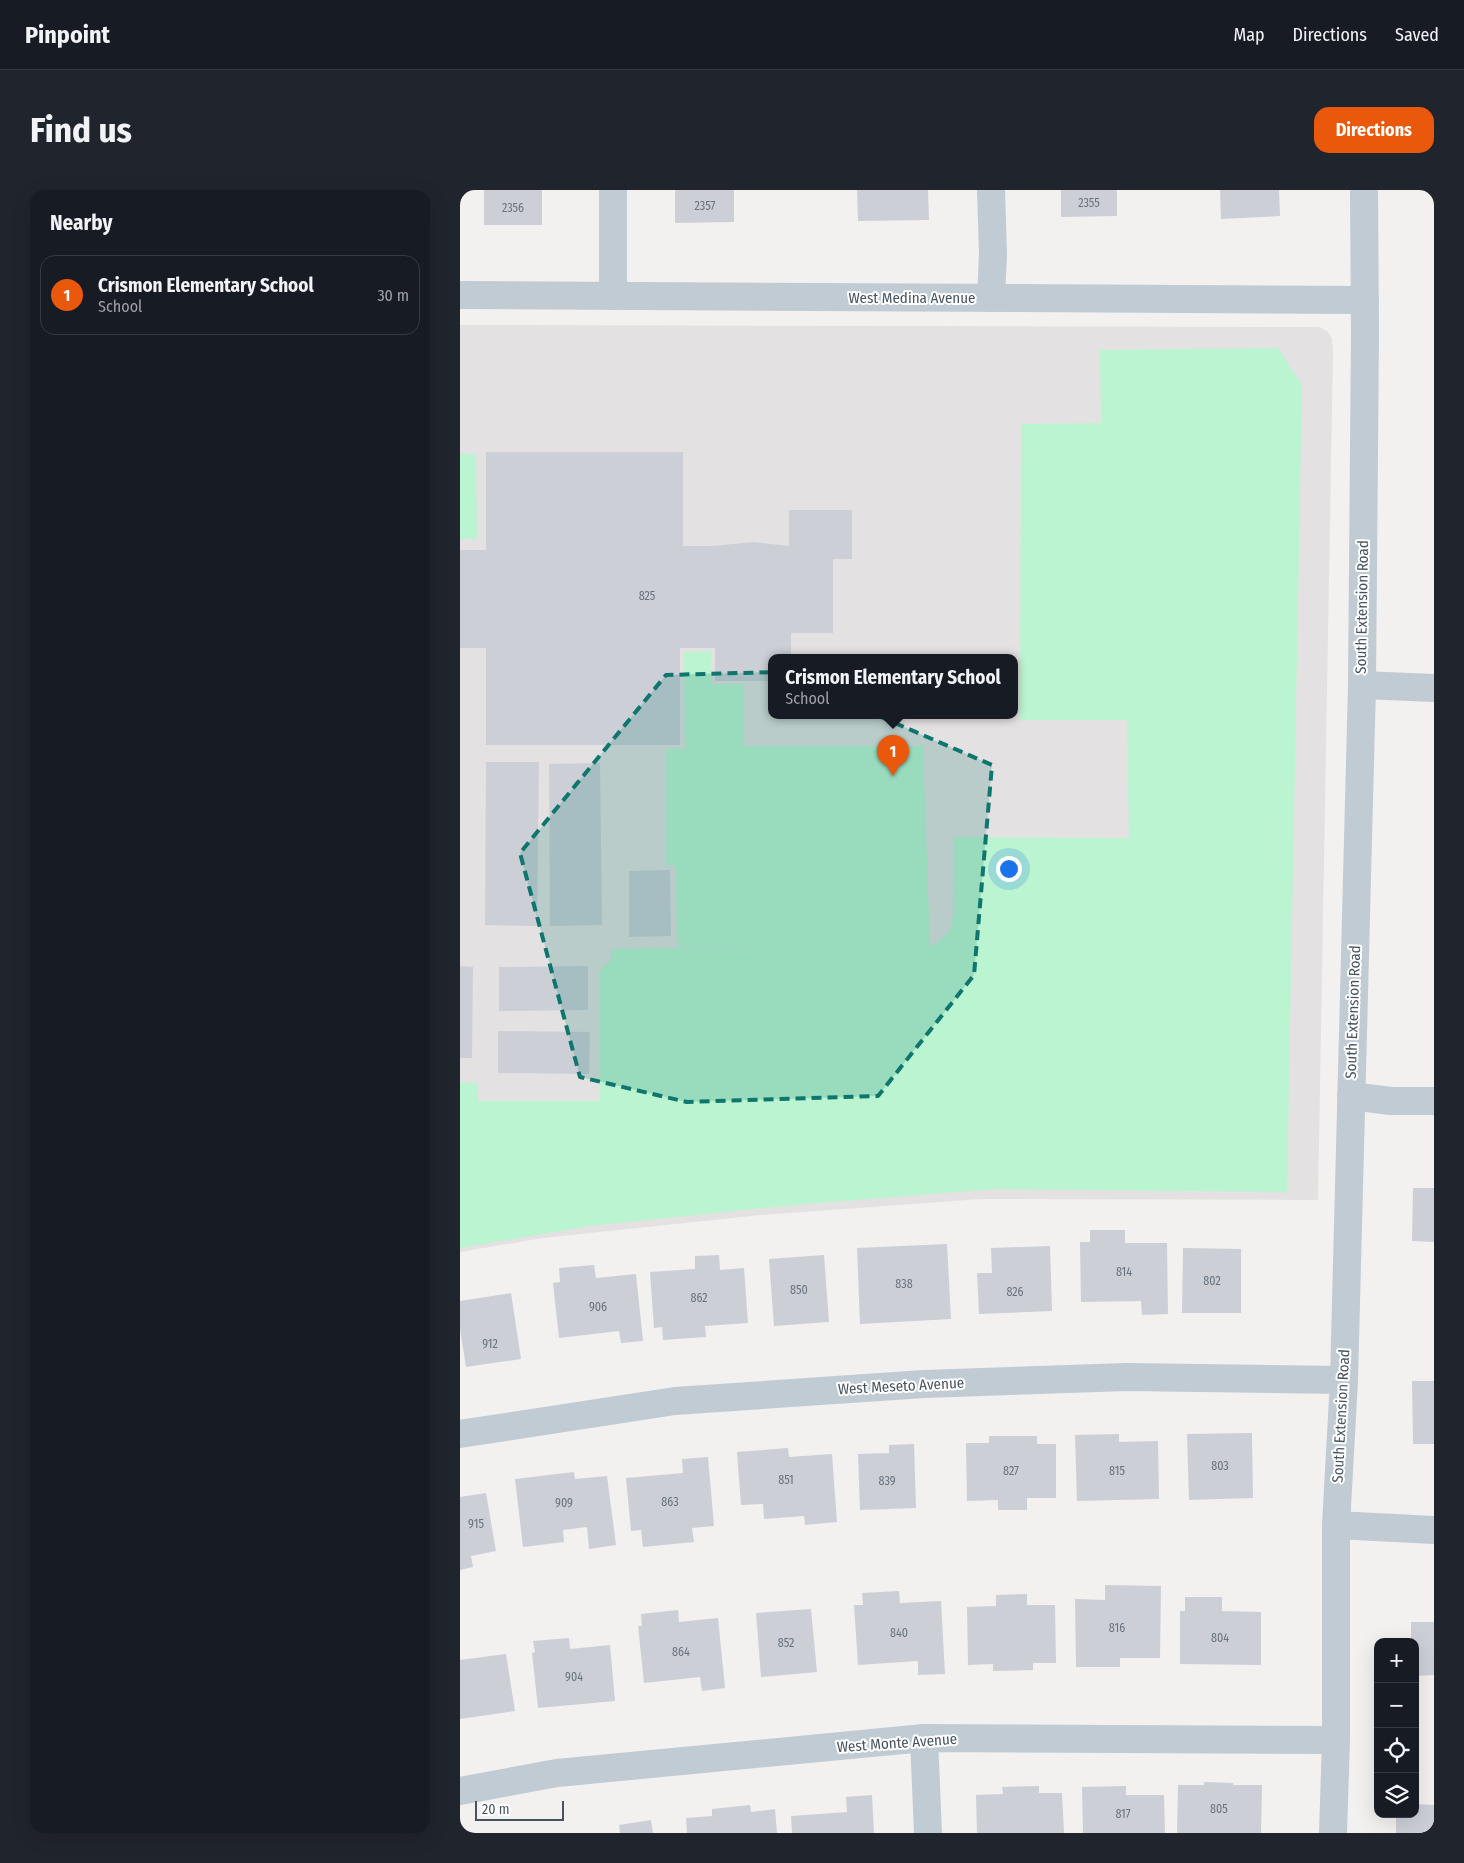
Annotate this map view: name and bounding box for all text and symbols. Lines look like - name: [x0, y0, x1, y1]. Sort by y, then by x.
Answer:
- text: Pinpoint: [25, 21, 110, 49]
- text: Map: [1233, 24, 1265, 46]
- text: Directions: [1293, 24, 1367, 46]
- text: Saved: [1395, 24, 1439, 46]
- button: Directions: [1314, 107, 1434, 153]
- text: Find us: [30, 109, 132, 151]
- house number: 2355: [1078, 196, 1100, 210]
- house number: 2357: [695, 199, 716, 213]
- house number: 2356: [502, 201, 524, 215]
- text: Nearby: [50, 210, 112, 236]
- text: Crismon Elementary School: [98, 274, 314, 297]
- text: 1: [64, 286, 70, 305]
- text: 30 m: [377, 286, 409, 305]
- street label: West Medina Avenue: [848, 289, 976, 307]
- text: School: [98, 297, 142, 316]
- street label: South Extension Road: [1352, 540, 1372, 674]
- house number: 825: [639, 589, 656, 603]
- popup: [768, 654, 1018, 719]
- text: Crismon Elementary School: [785, 666, 1001, 689]
- text: School: [785, 689, 829, 708]
- pin: 1: [877, 735, 909, 776]
- your location: [996, 856, 1022, 882]
- street label: South Extension Road: [1342, 945, 1364, 1079]
- house number: 814: [1116, 1265, 1132, 1279]
- house number: 802: [1203, 1274, 1221, 1288]
- house number: 838: [895, 1277, 913, 1291]
- house number: 850: [790, 1283, 808, 1297]
- house number: 826: [1006, 1285, 1024, 1299]
- house number: 862: [690, 1291, 708, 1305]
- house number: 906: [589, 1300, 607, 1314]
- house number: 912: [482, 1337, 498, 1351]
- street label: South Extension Road: [1329, 1349, 1353, 1483]
- street label: West Meseto Avenue: [837, 1374, 965, 1398]
- house number: 803: [1211, 1459, 1229, 1473]
- house number: 827: [1003, 1464, 1019, 1478]
- house number: 815: [1109, 1464, 1125, 1478]
- house number: 851: [778, 1473, 794, 1487]
- house number: 839: [878, 1474, 896, 1488]
- house number: 863: [661, 1495, 679, 1509]
- house number: 909: [555, 1496, 573, 1510]
- house number: 915: [468, 1517, 484, 1531]
- house number: 816: [1109, 1621, 1125, 1635]
- house number: 840: [890, 1626, 908, 1640]
- house number: 804: [1211, 1631, 1229, 1645]
- house number: 852: [778, 1636, 794, 1650]
- map controls: [1374, 1638, 1419, 1818]
- button: +: [1374, 1638, 1419, 1683]
- house number: 864: [672, 1645, 690, 1659]
- house number: 904: [565, 1670, 583, 1684]
- button: −: [1374, 1683, 1419, 1728]
- button: locate: [1374, 1728, 1419, 1773]
- street label: West Monte Avenue: [836, 1730, 958, 1756]
- button: layers: [1374, 1773, 1419, 1818]
- scale bar: [475, 1798, 564, 1821]
- text: 20 m: [482, 1801, 510, 1818]
- house number: 805: [1210, 1802, 1228, 1816]
- house number: 817: [1115, 1807, 1131, 1821]

